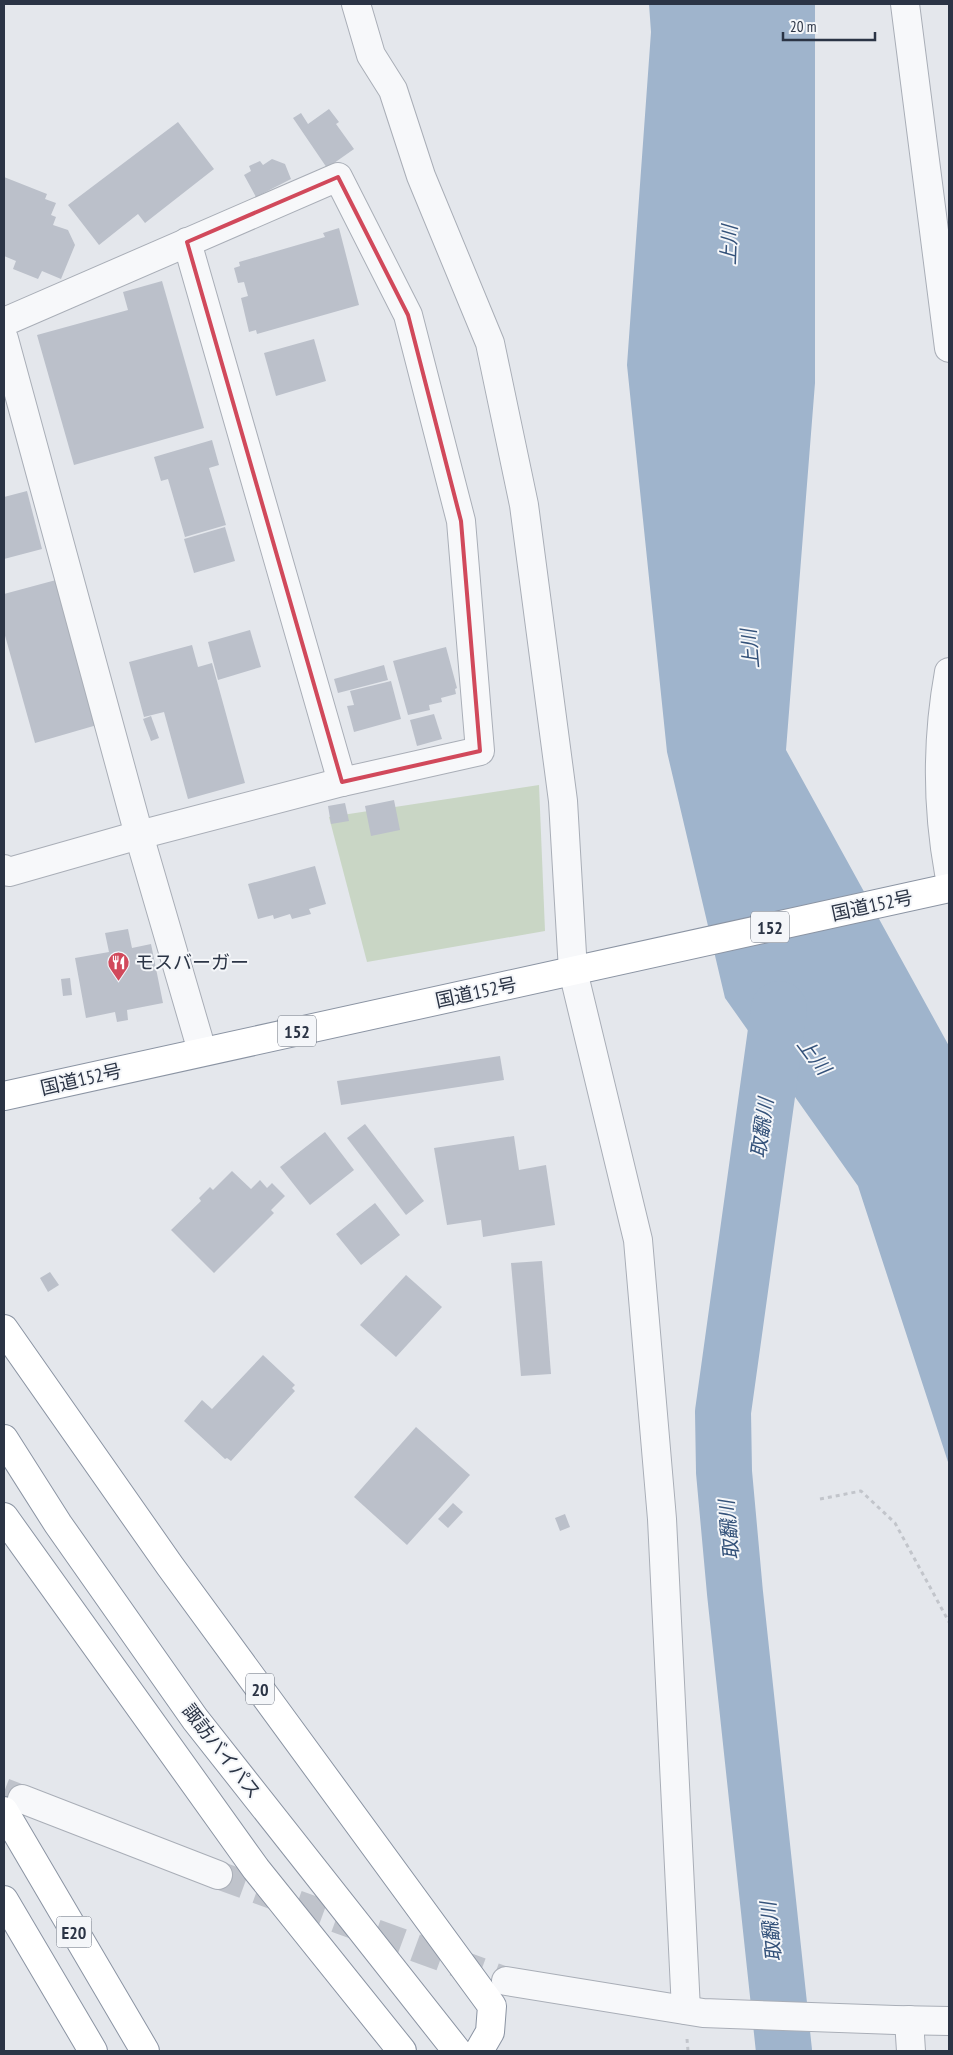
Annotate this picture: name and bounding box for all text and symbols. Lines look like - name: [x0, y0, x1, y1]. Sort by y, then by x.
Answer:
- scale bar: [783, 10, 876, 42]
- text: 20 m: [790, 17, 816, 36]
- water label: 上川: [715, 223, 743, 265]
- water label: 上川: [735, 626, 765, 670]
- street label: 国道152号: [829, 885, 915, 925]
- road number: 152: [751, 912, 789, 942]
- restaurant icon: モスバーガー: [107, 950, 131, 981]
- place label: モスバーガー: [135, 950, 249, 974]
- street label: 国道152号: [433, 972, 519, 1012]
- road number: 152: [278, 1016, 316, 1046]
- water label: 上川: [792, 1032, 838, 1081]
- street label: 国道152号: [38, 1058, 124, 1100]
- water label: 取飜川: [745, 1095, 779, 1160]
- water label: 取飜川: [713, 1497, 745, 1561]
- road number: 20: [246, 1674, 274, 1705]
- street label: 諏訪バイパス: [178, 1699, 266, 1803]
- water label: 取飜川: [755, 1899, 787, 1963]
- road number: E20: [56, 1916, 92, 1948]

